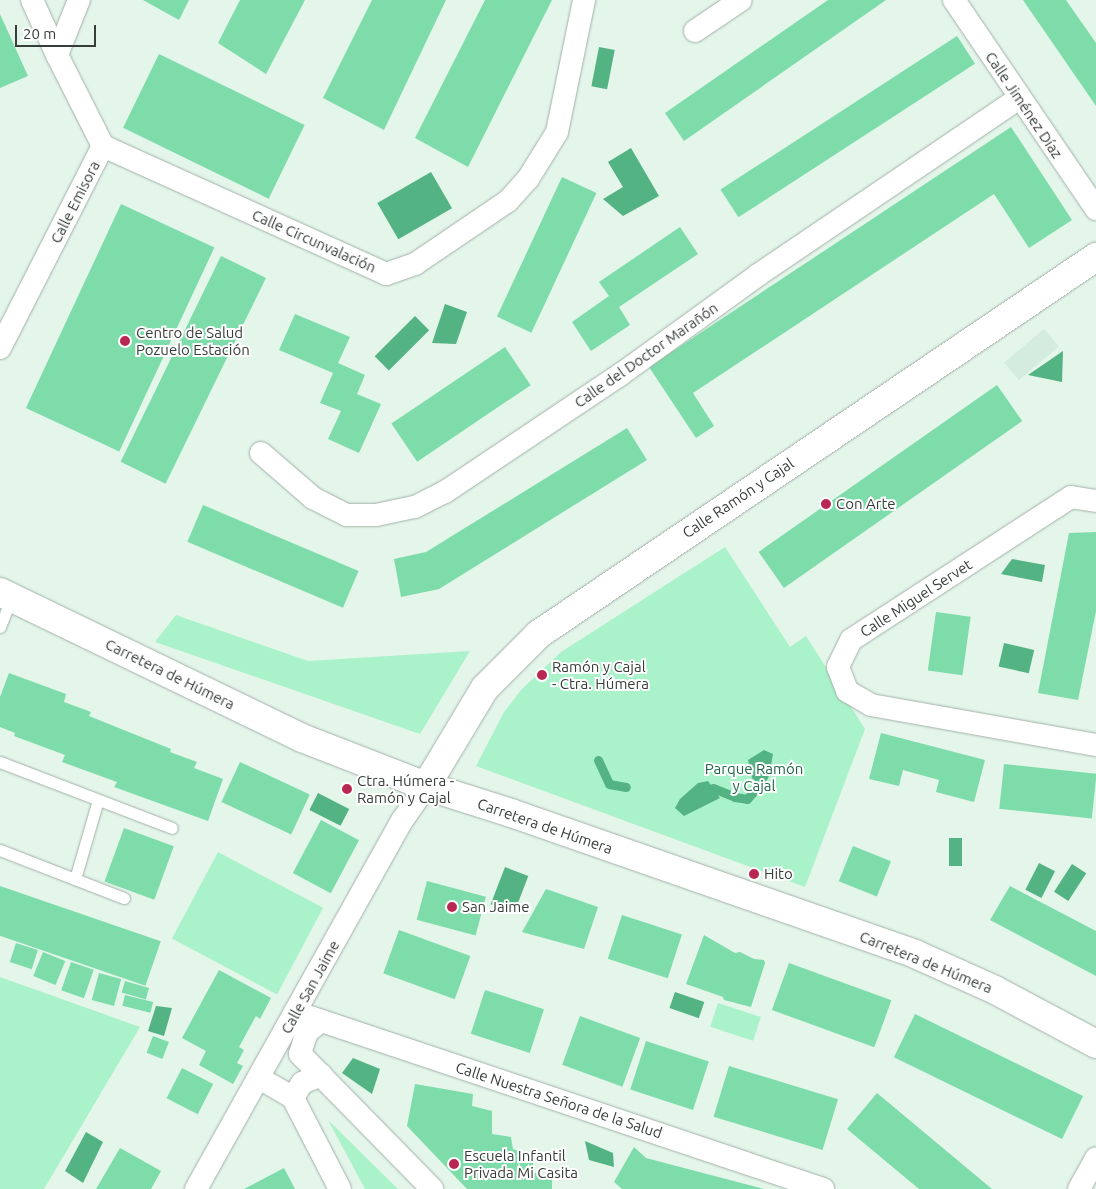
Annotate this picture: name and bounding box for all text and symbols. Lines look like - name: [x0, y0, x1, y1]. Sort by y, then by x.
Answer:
- scale bar: [18, 15, 99, 47]
- text: 20 m: [23, 25, 56, 42]
- street label: Calle Jiménez Díaz: [982, 48, 1066, 162]
- street label: Calle Emisora: [47, 158, 103, 246]
- street label: Calle Circunvalación: [249, 206, 379, 276]
- street label: Calle del Doctor Marañón: [571, 299, 721, 411]
- place label: Centro de Salud Pozuelo Estación: [136, 323, 250, 358]
- marker: Centro de Salud Pozuelo Estación: [118, 334, 132, 348]
- street label: Calle Ramón y Cajal: [679, 454, 797, 542]
- place label: Con Arte: [836, 495, 896, 513]
- marker: Con Arte: [820, 498, 832, 510]
- street label: Calle Miguel Servet: [857, 555, 975, 641]
- street label: Carretera de Húmera: [102, 635, 238, 713]
- place label: Ramón y Cajal - Ctra. Húmera: [552, 657, 649, 692]
- marker: Ramón y Cajal - Ctra. Húmera: [536, 669, 548, 681]
- park label: Parque Ramón y Cajal: [705, 759, 803, 794]
- place label: Ctra. Húmera - Ramón y Cajal: [357, 771, 454, 806]
- marker: Ctra. Húmera - Ramón y Cajal: [341, 783, 353, 795]
- street label: Carretera de Húmera: [475, 794, 615, 858]
- place label: Hito: [764, 865, 793, 883]
- marker: Hito: [748, 868, 760, 880]
- place label: San Jaime: [462, 898, 530, 916]
- marker: San Jaime: [446, 901, 458, 913]
- street label: Carretera de Húmera: [857, 927, 995, 997]
- street label: Calle San Jaime: [277, 937, 343, 1037]
- street label: Calle Nuestra Señora de la Salud: [453, 1058, 665, 1142]
- place label: Escuela Infantil Privada Mi Casita: [464, 1146, 578, 1181]
- marker: Escuela Infantil Privada Mi Casita: [448, 1158, 460, 1170]

